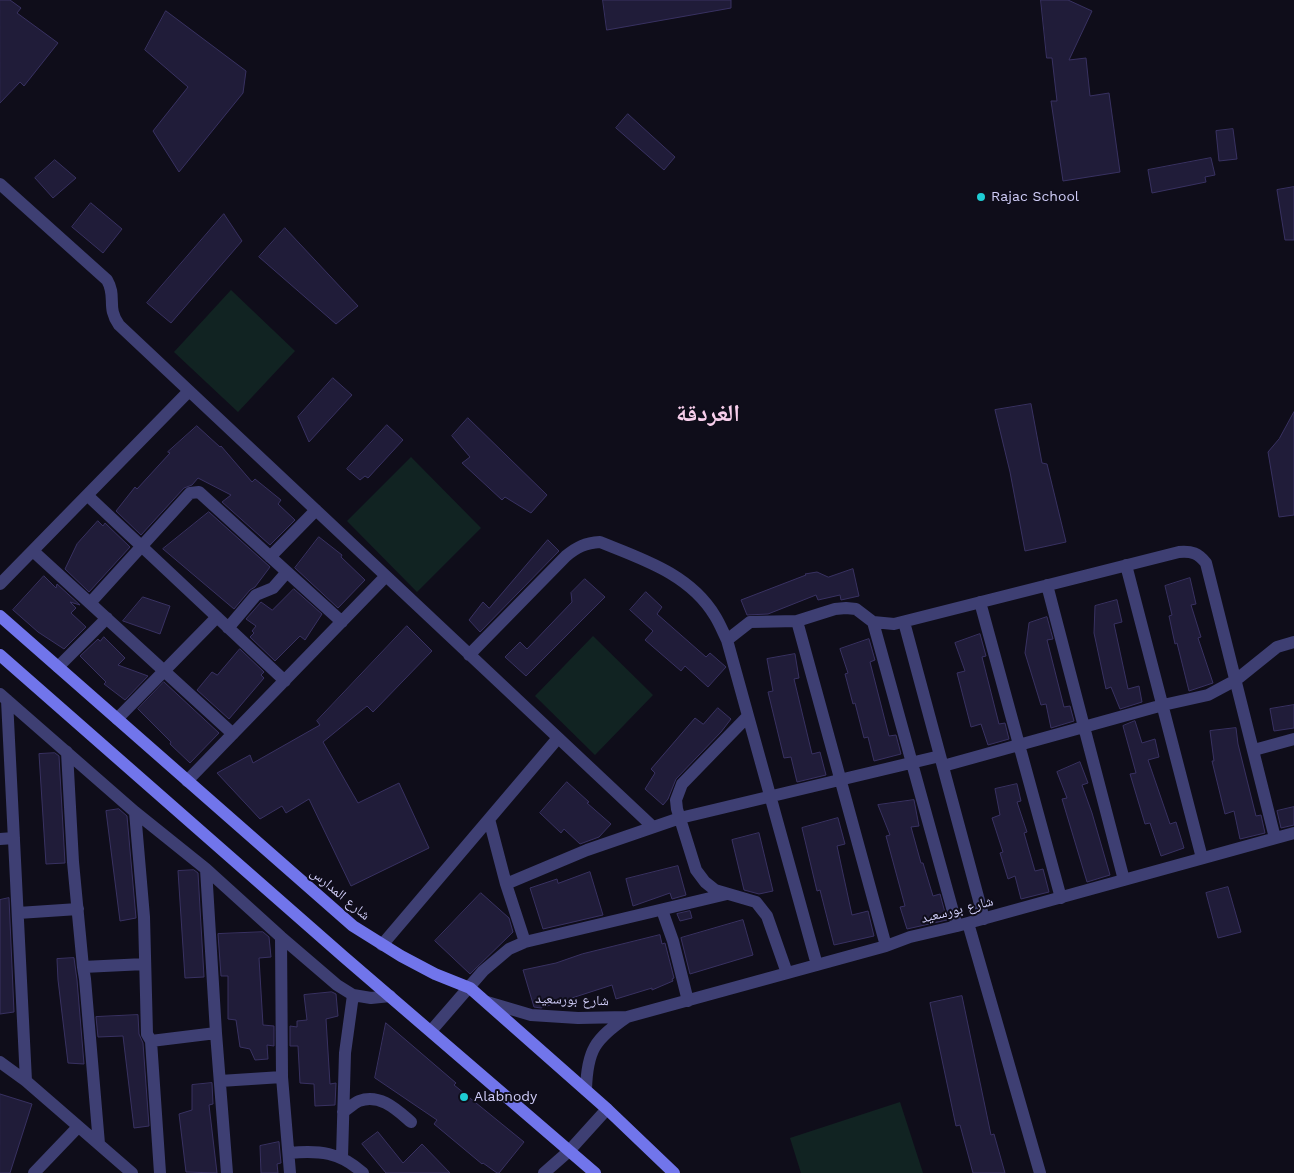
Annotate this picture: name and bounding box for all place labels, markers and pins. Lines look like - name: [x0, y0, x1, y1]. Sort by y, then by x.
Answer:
- place label: Rajac School: [991, 189, 1079, 205]
- marker: Rajac School: [975, 191, 987, 203]
- place label: Alabnody: [474, 1089, 537, 1105]
- marker: Alabnody: [458, 1091, 470, 1103]

